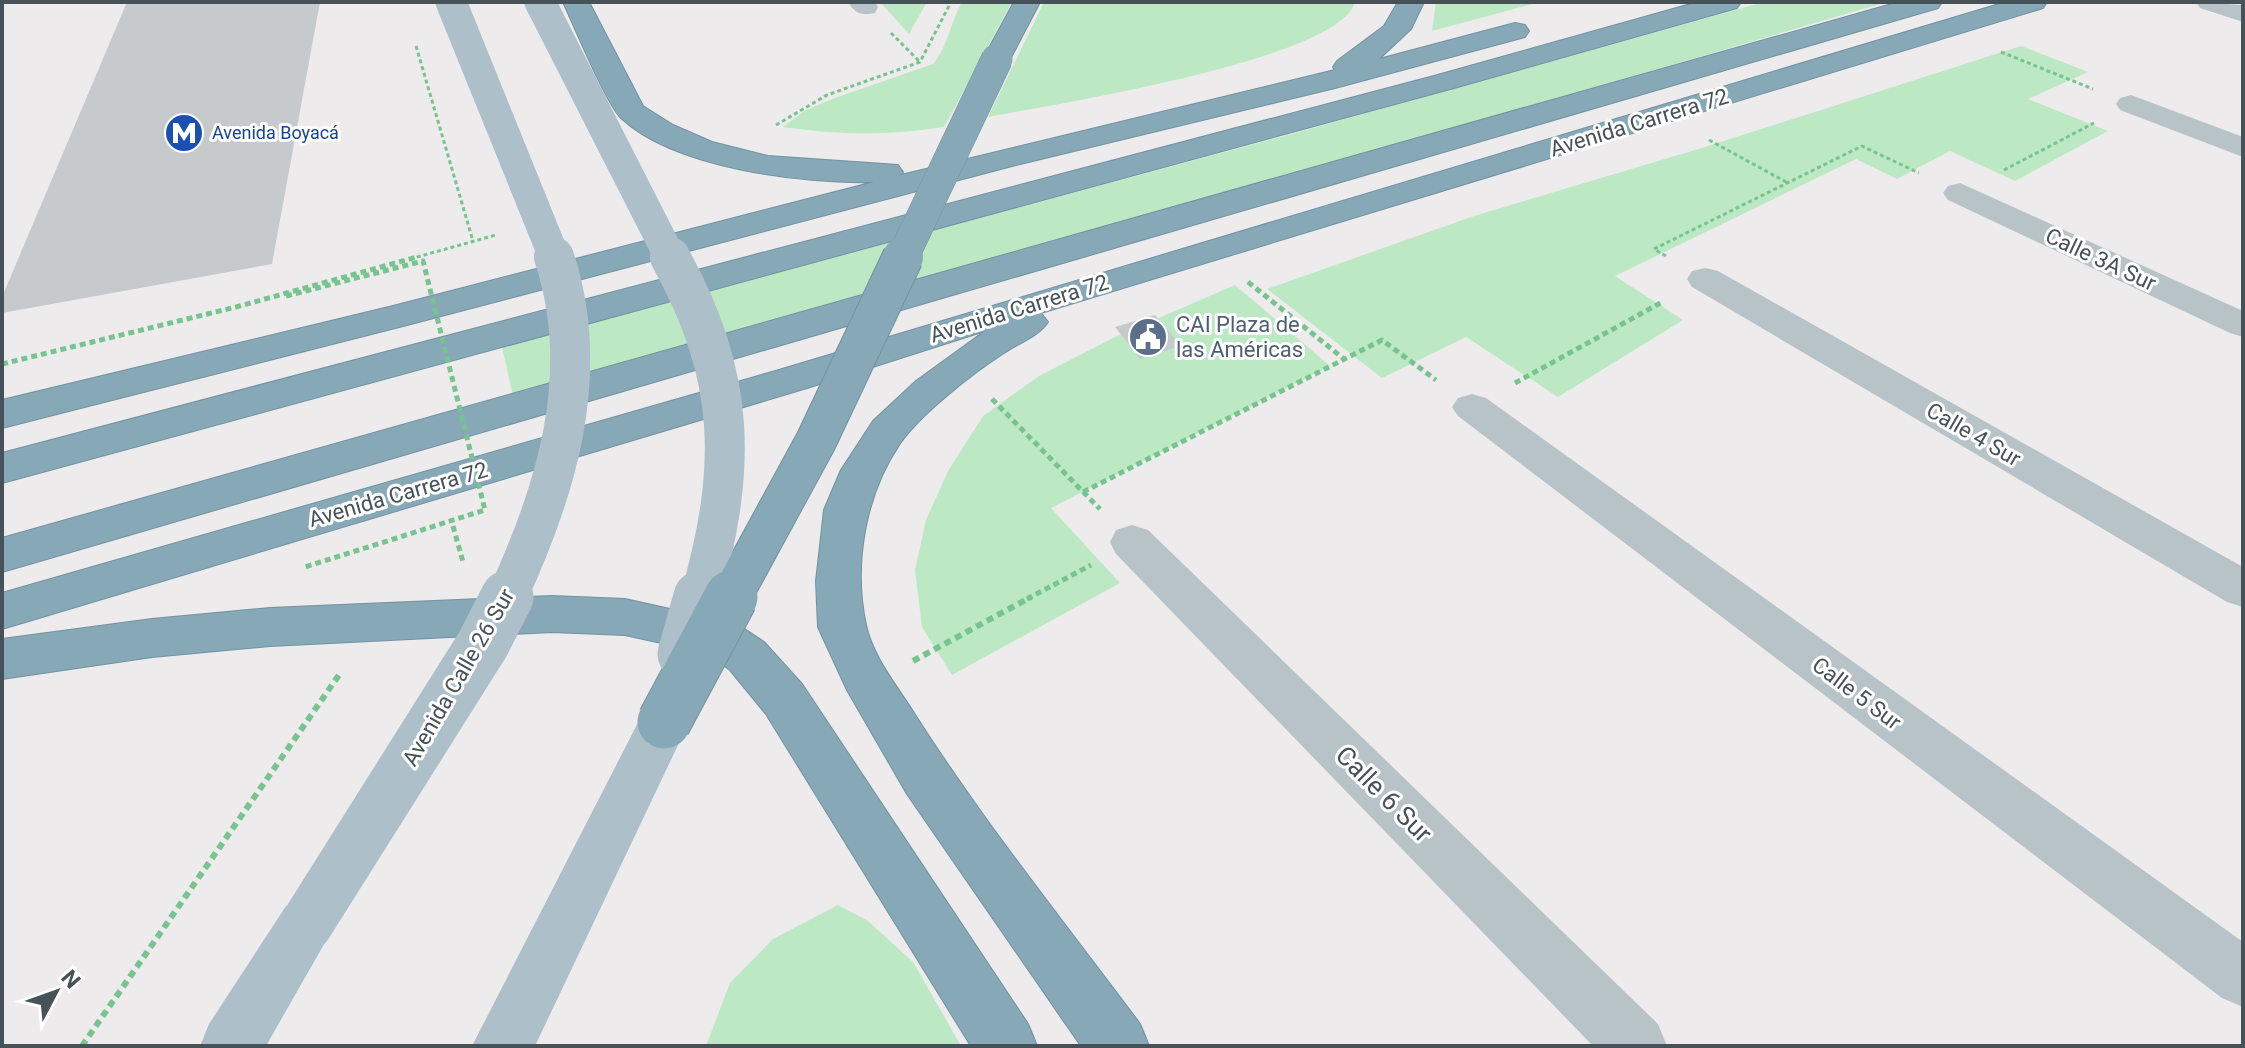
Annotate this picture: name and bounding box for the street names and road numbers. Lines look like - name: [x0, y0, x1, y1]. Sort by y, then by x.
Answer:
- street label: Avenida Carrera 72: [1547, 83, 1731, 162]
- street label: Calle 3A Sur: [2042, 223, 2160, 296]
- street label: Avenida Carrera 72: [927, 269, 1111, 348]
- street label: Calle 4 Sur: [1922, 397, 2026, 472]
- street label: Avenida Carrera 72: [306, 457, 491, 532]
- street label: Avenida Calle 26 Sur: [398, 584, 520, 770]
- street label: Calle 5 Sur: [1807, 652, 1906, 735]
- street label: Calle 6 Sur: [1330, 740, 1438, 848]

